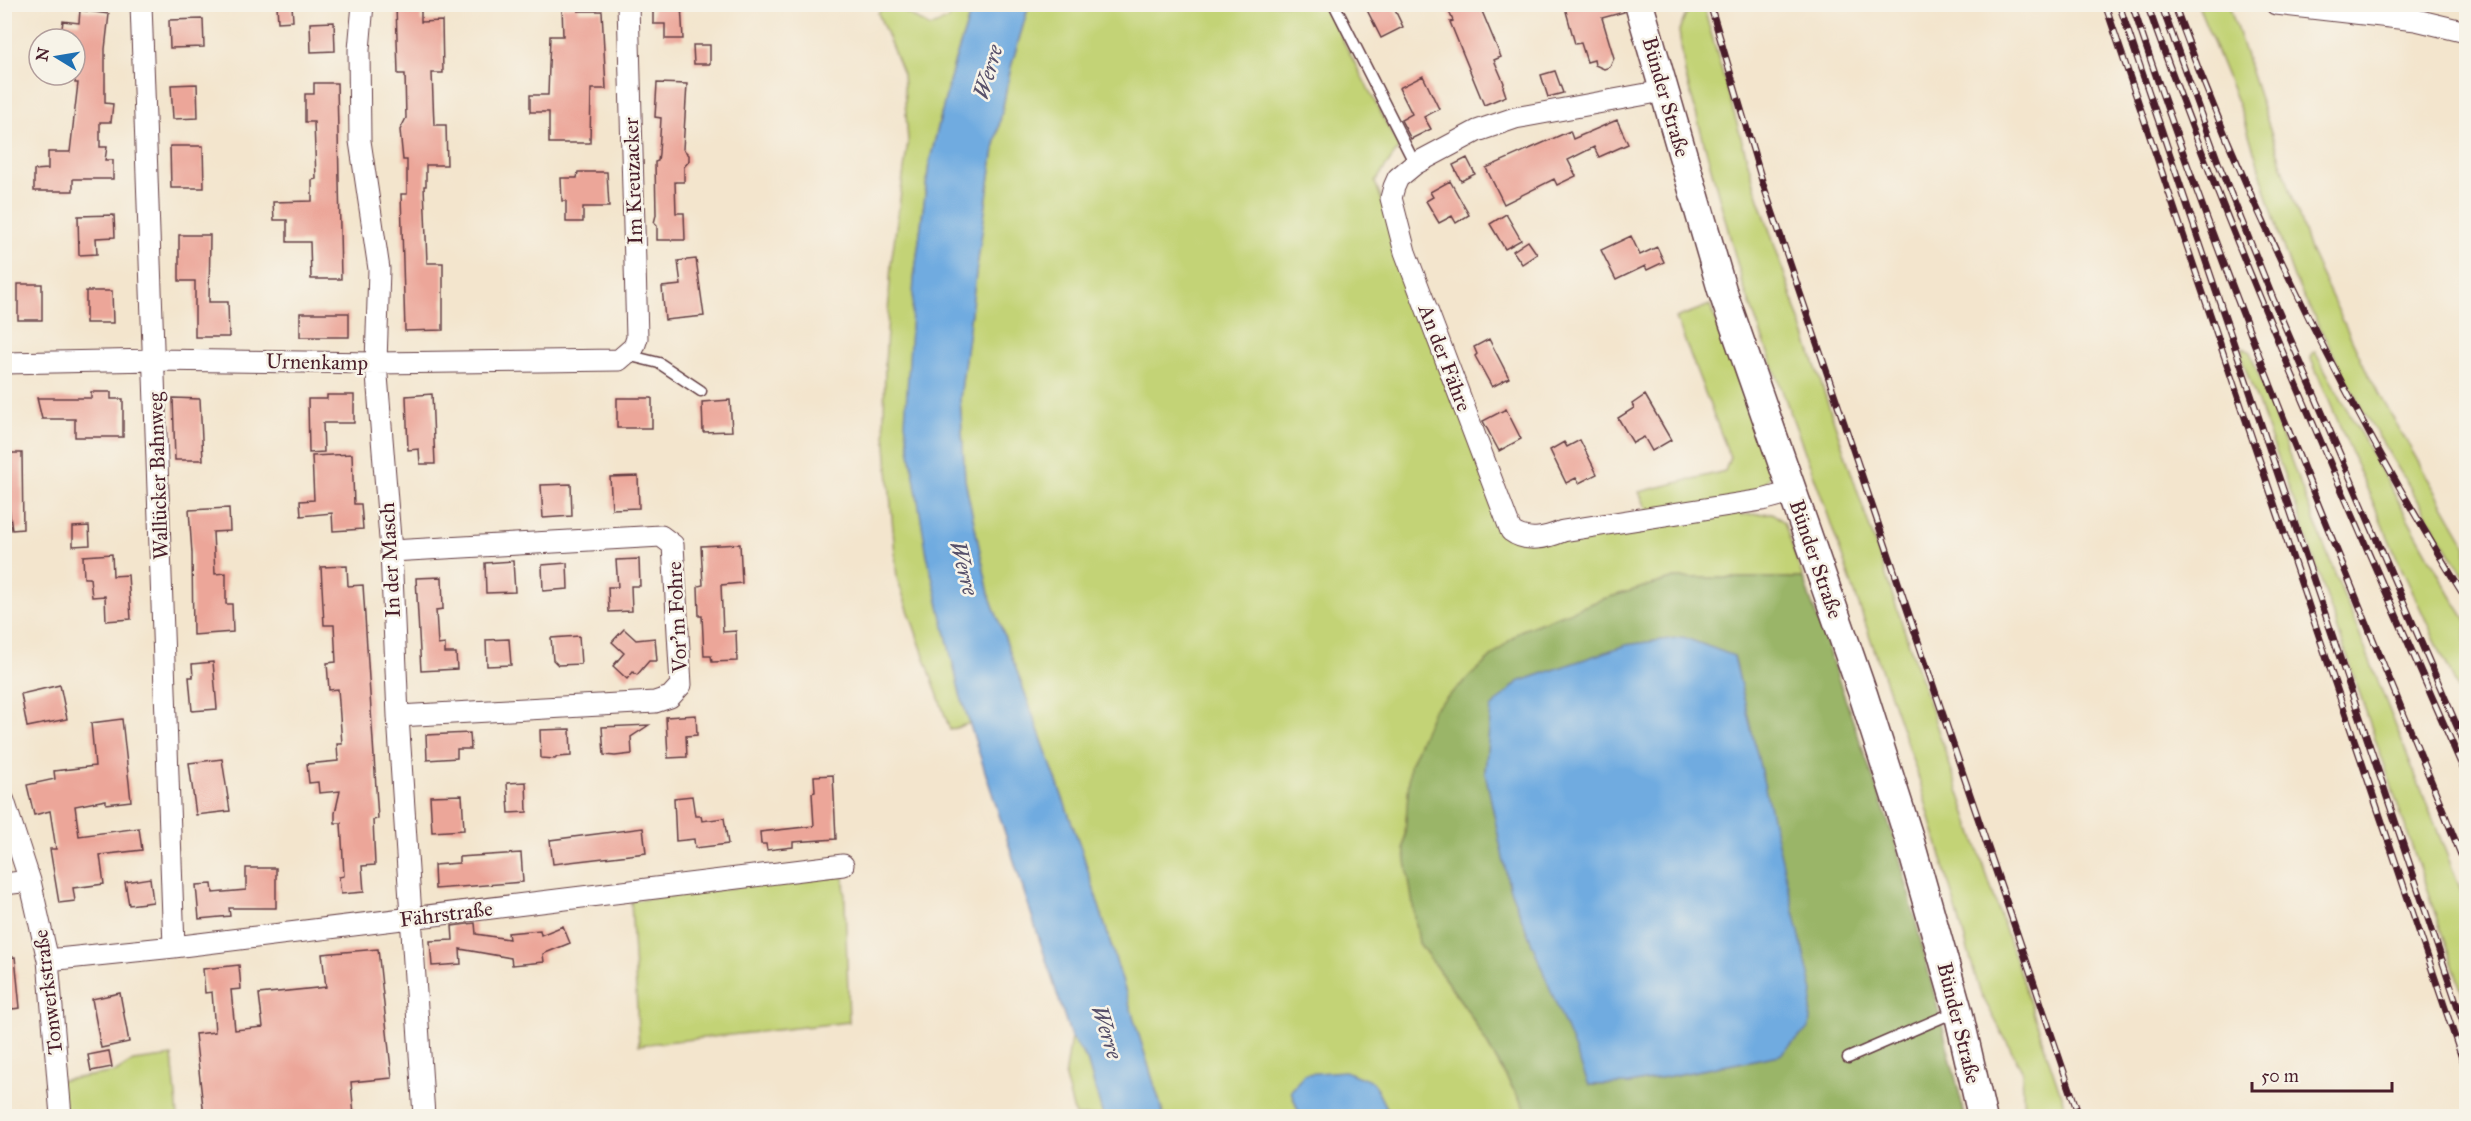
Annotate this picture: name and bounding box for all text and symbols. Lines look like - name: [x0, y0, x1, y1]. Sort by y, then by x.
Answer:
- north arrow: [27, 27, 87, 87]
- street label: Bünder Straße: [1636, 34, 1696, 160]
- water label: Werre: [967, 41, 1009, 102]
- text: N: [32, 45, 53, 63]
- street label: Im Kreuzacker: [618, 117, 648, 245]
- street label: An der Fähre: [1412, 300, 1477, 415]
- street label: Urnenkamp: [266, 348, 368, 376]
- street label: Wallücker Bahnweg: [142, 392, 174, 560]
- street label: Bünder Straße: [1784, 496, 1849, 622]
- street label: In der Masch: [374, 501, 406, 618]
- water label: Werre: [944, 538, 984, 599]
- street label: Vor'm Fohre: [661, 561, 693, 674]
- street label: Fährstraße: [398, 895, 494, 933]
- street label: Tonwerkstraße: [27, 928, 69, 1056]
- street label: Bünder Straße: [1931, 960, 1987, 1087]
- water label: Werre: [1086, 1002, 1129, 1063]
- scale bar: [2252, 1055, 2392, 1093]
- text: 50 m: [2261, 1065, 2299, 1087]

